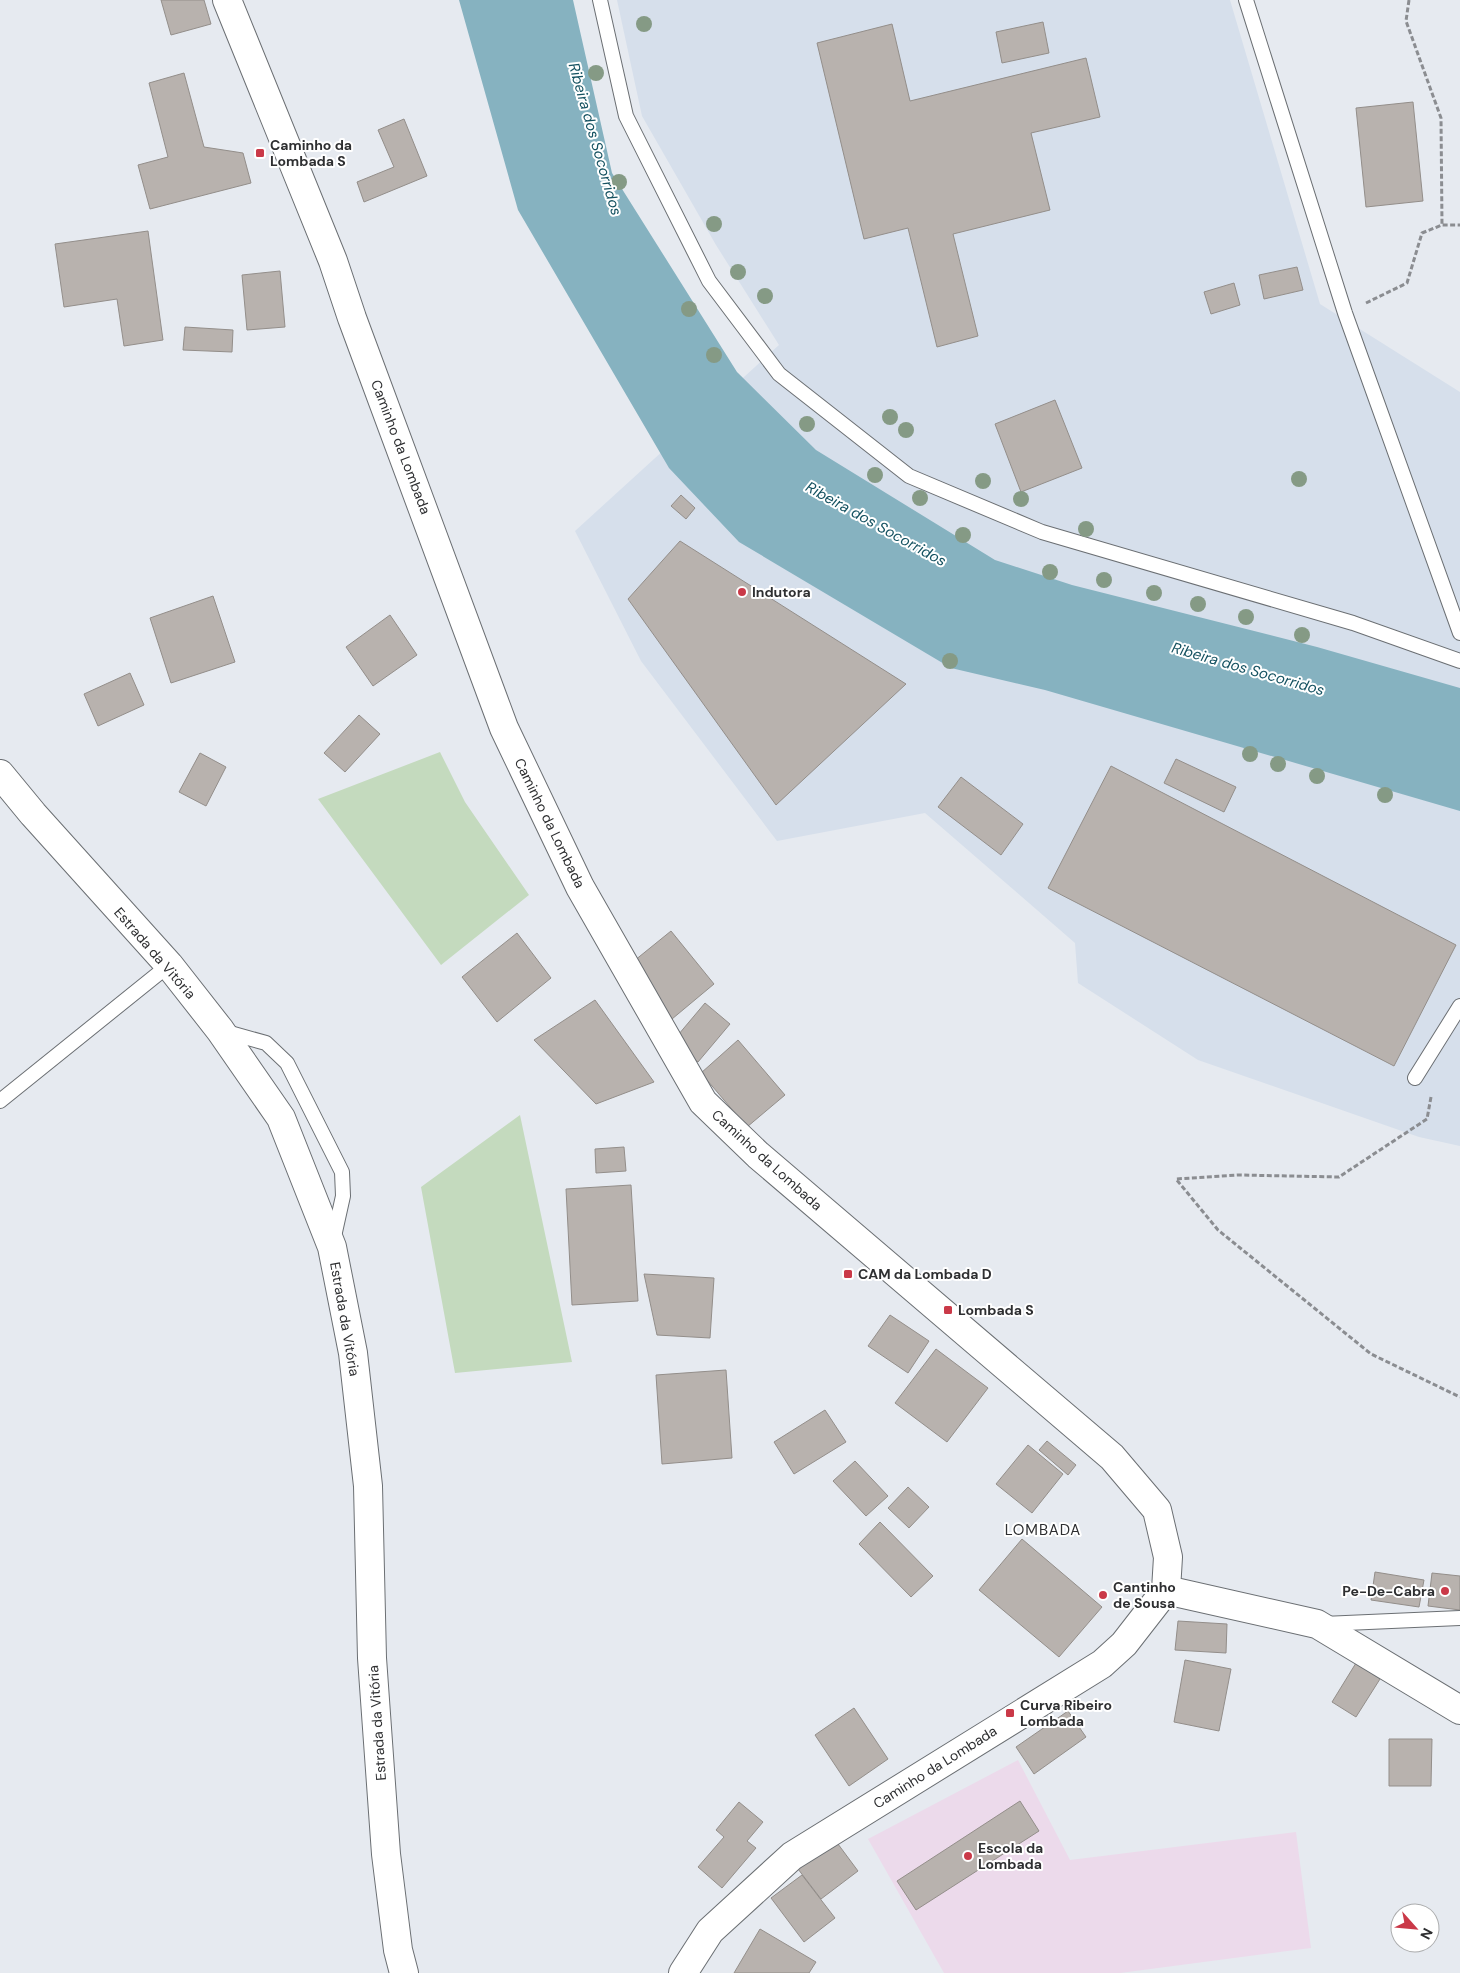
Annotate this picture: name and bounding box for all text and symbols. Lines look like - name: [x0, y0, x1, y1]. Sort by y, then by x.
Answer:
- water label: Ribeira dos Socorridos: [564, 60, 626, 218]
- place label: Caminho da Lombada S: [270, 136, 352, 170]
- marker: Caminho da Lombada S: [254, 147, 266, 159]
- street label: Caminho da Lombada: [367, 377, 435, 517]
- water label: Ribeira dos Socorridos: [802, 477, 950, 571]
- place label: Indutora: [752, 583, 811, 601]
- marker: Indutora: [736, 586, 748, 598]
- water label: Ribeira dos Socorridos: [1169, 638, 1327, 700]
- street label: Caminho da Lombada: [511, 755, 589, 891]
- street label: Estrada da Vitória: [110, 903, 200, 1003]
- street label: Caminho da Lombada: [708, 1106, 826, 1214]
- street label: Estrada da Vitória: [326, 1260, 364, 1378]
- place label: CAM da Lombada D: [858, 1265, 992, 1283]
- marker: CAM da Lombada D: [842, 1268, 854, 1280]
- place label: Lombada S: [958, 1301, 1034, 1319]
- marker: Lombada S: [942, 1304, 954, 1316]
- district label: LOMBADA: [1005, 1520, 1081, 1540]
- place label: Cantinho de Sousa: [1113, 1578, 1176, 1612]
- place label: Pe-De-Cabra: [1342, 1582, 1435, 1600]
- marker: Pe-De-Cabra: [1439, 1585, 1451, 1597]
- marker: Cantinho de Sousa: [1097, 1589, 1109, 1601]
- street label: Estrada da Vitória: [364, 1665, 390, 1781]
- place label: Curva Ribeiro Lombada: [1020, 1696, 1112, 1730]
- marker: Curva Ribeiro Lombada: [1004, 1707, 1016, 1719]
- street label: Caminho da Lombada: [870, 1722, 1000, 1812]
- place label: Escola da Lombada: [978, 1839, 1043, 1873]
- marker: Escola da Lombada: [962, 1850, 974, 1862]
- north arrow: [1390, 1903, 1440, 1953]
- text: N: [1416, 1925, 1437, 1943]

